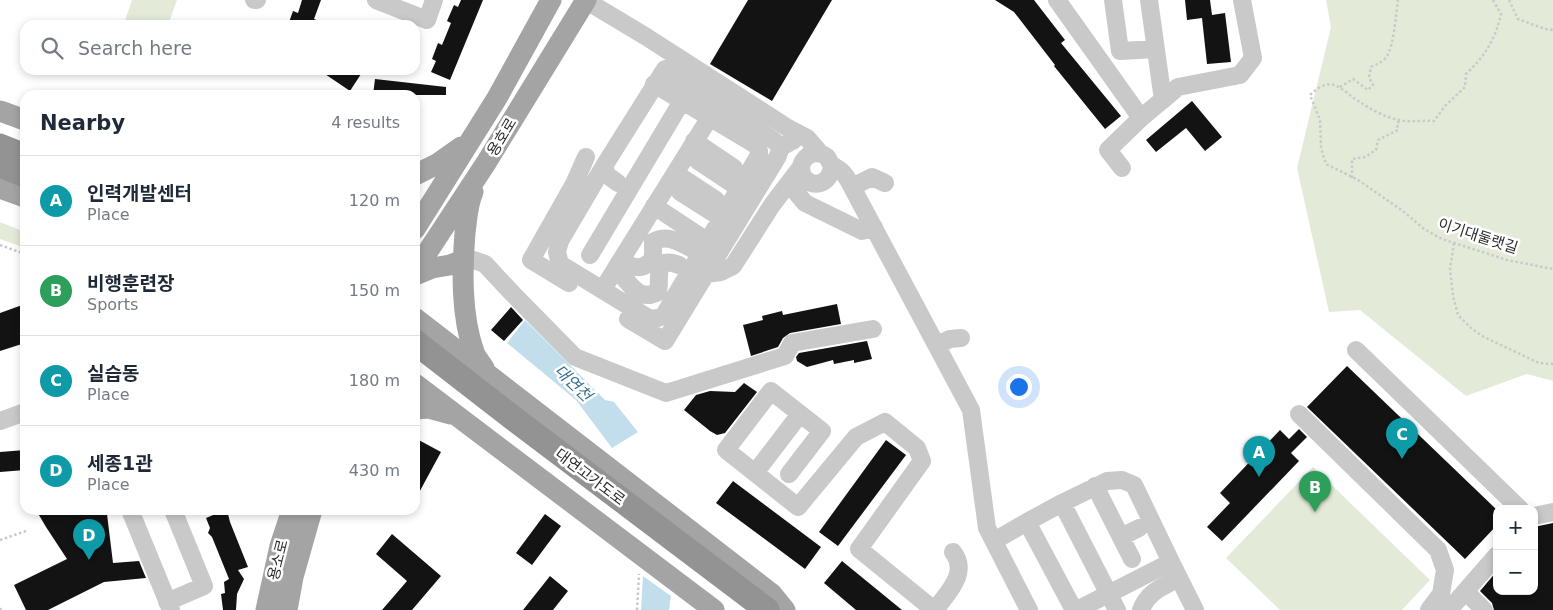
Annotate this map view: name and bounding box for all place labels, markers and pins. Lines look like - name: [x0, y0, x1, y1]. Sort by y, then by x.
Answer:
- pin: C: [1386, 418, 1418, 459]
- pin: A: [1243, 436, 1275, 477]
- pin: B: [1299, 471, 1331, 512]
- pin: D: [73, 519, 105, 560]

